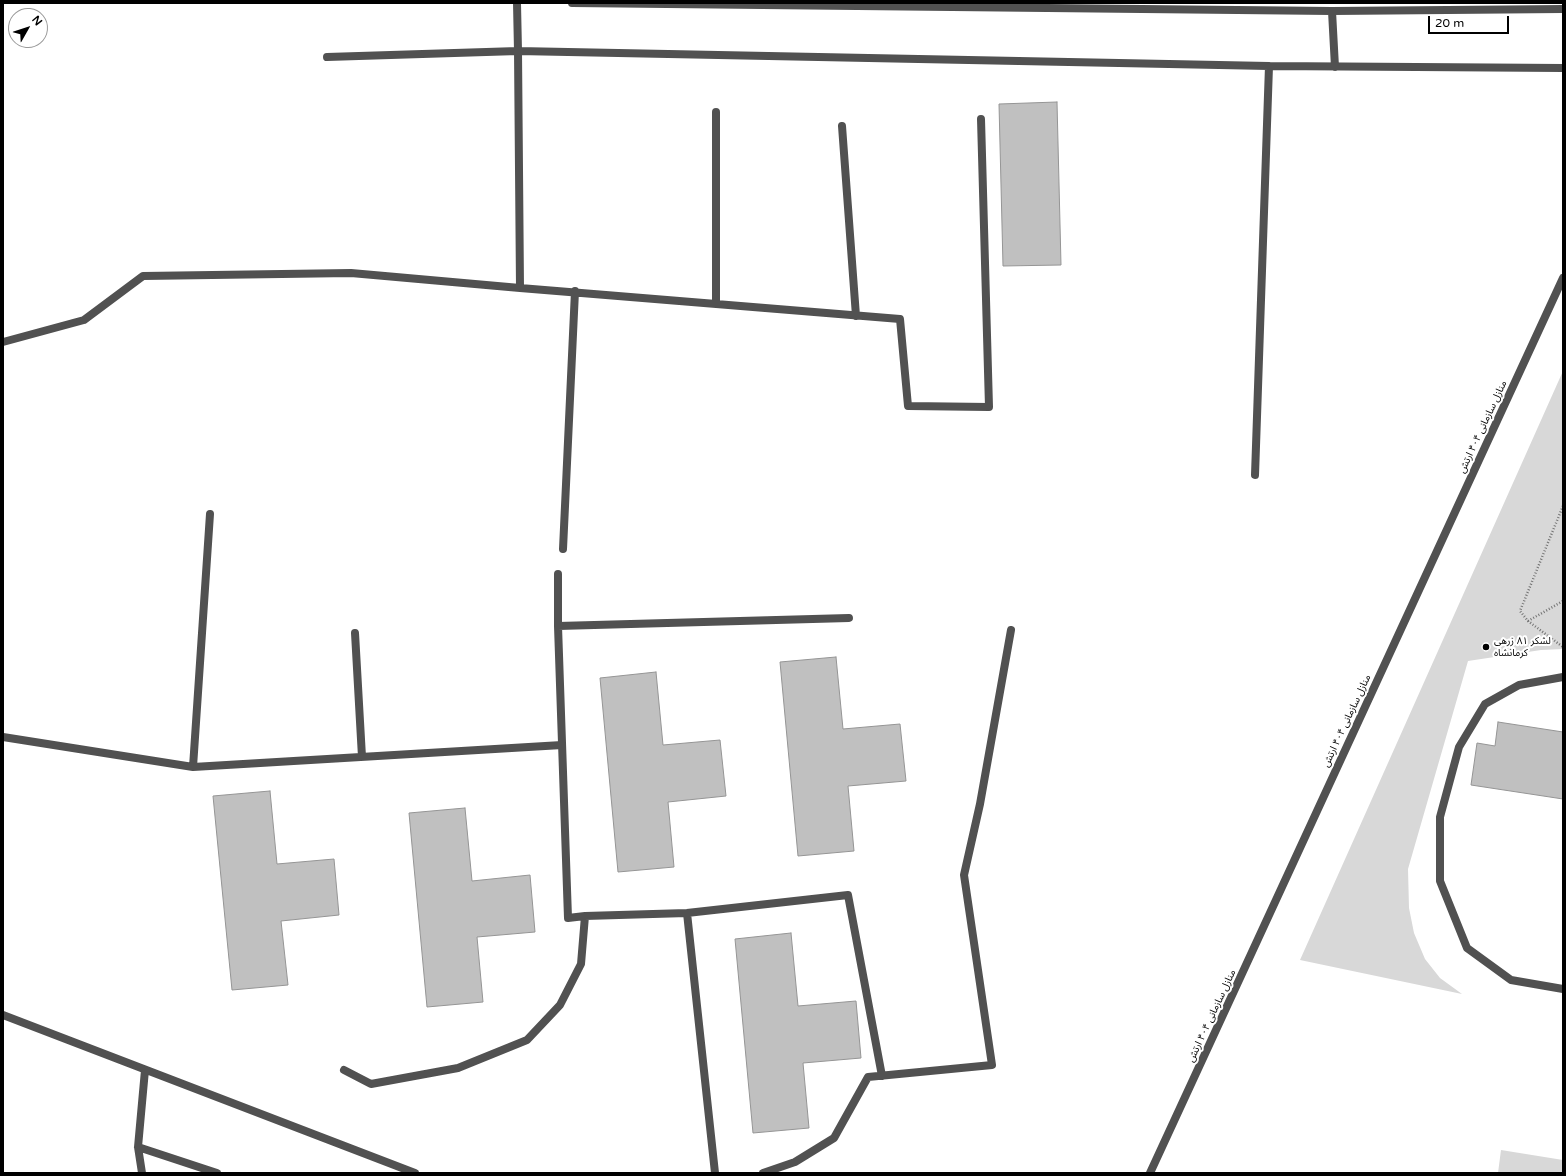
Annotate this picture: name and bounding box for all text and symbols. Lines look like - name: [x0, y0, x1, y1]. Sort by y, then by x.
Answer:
- north arrow: [8, 8, 48, 48]
- scale bar: [1430, 8, 1511, 34]
- text: N: [29, 13, 45, 28]
- text: 20 m: [1435, 16, 1464, 30]
- street label: منازل سازمانی ۴۰۴ ارتش: [1456, 379, 1510, 475]
- place label: لشکر ۸۱ زرهی کرمانشاه: [1494, 635, 1551, 658]
- marker: لشکر ۸۱ زرهی کرمانشاه: [1481, 642, 1491, 652]
- street label: منازل سازمانی ۴۰۴ ارتش: [1320, 673, 1374, 769]
- street label: منازل سازمانی ۴۰۴ ارتش: [1185, 968, 1239, 1064]

